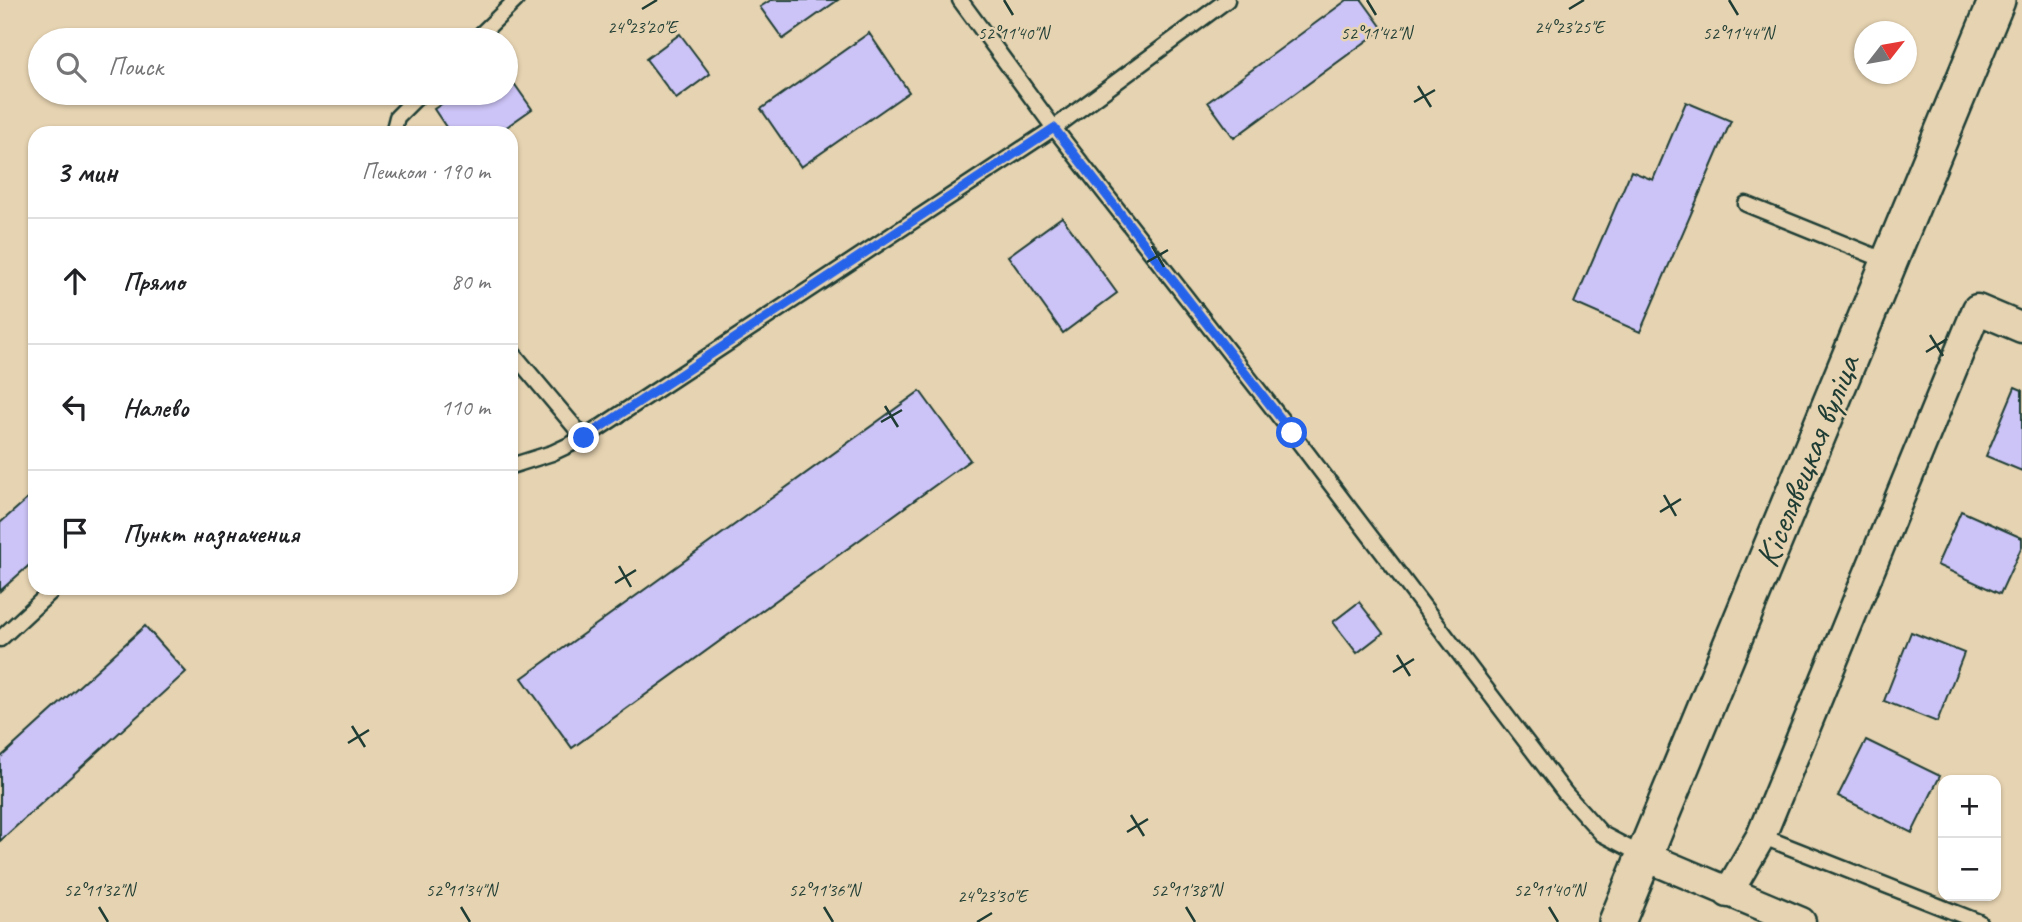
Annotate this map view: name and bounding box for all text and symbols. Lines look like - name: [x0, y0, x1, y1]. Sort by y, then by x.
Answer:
- text: 24°23'20"E: [607, 16, 679, 38]
- text: 24°23'25"E: [1534, 16, 1606, 38]
- north arrow: [1854, 21, 1917, 84]
- text: 52°11'40"N: [978, 22, 1052, 44]
- text: 52°11'42"N: [1341, 22, 1415, 44]
- text: 52°11'44"N: [1703, 22, 1777, 44]
- search box: [28, 28, 518, 105]
- icon: search: [52, 48, 90, 86]
- text: Поиск: [108, 50, 163, 83]
- text: 3 мин: [56, 153, 117, 191]
- text: Пешком · 190 m: [362, 157, 490, 186]
- icon: ahead: [56, 262, 94, 300]
- text: Прямо: [123, 265, 185, 298]
- text: 80 m: [451, 267, 490, 296]
- street label: Кіселявецкая вуліца: [1744, 346, 1871, 574]
- icon: left: [56, 388, 94, 426]
- text: Налево: [123, 391, 189, 424]
- text: 110 m: [441, 393, 490, 422]
- route start: [1276, 417, 1307, 448]
- route end: [568, 422, 599, 453]
- icon: arrive: [56, 514, 94, 552]
- text: Пункт назначения: [123, 517, 299, 550]
- map controls: [1938, 775, 2001, 901]
- button: +: [1938, 775, 2001, 838]
- button: −: [1938, 838, 2001, 901]
- text: 52°11'32"N: [64, 879, 138, 901]
- text: 52°11'34"N: [426, 879, 500, 901]
- text: 52°11'36"N: [789, 879, 863, 901]
- text: 52°11'38"N: [1151, 879, 1225, 901]
- text: 52°11'40"N: [1514, 879, 1588, 901]
- text: 24°23'30"E: [957, 885, 1029, 907]

